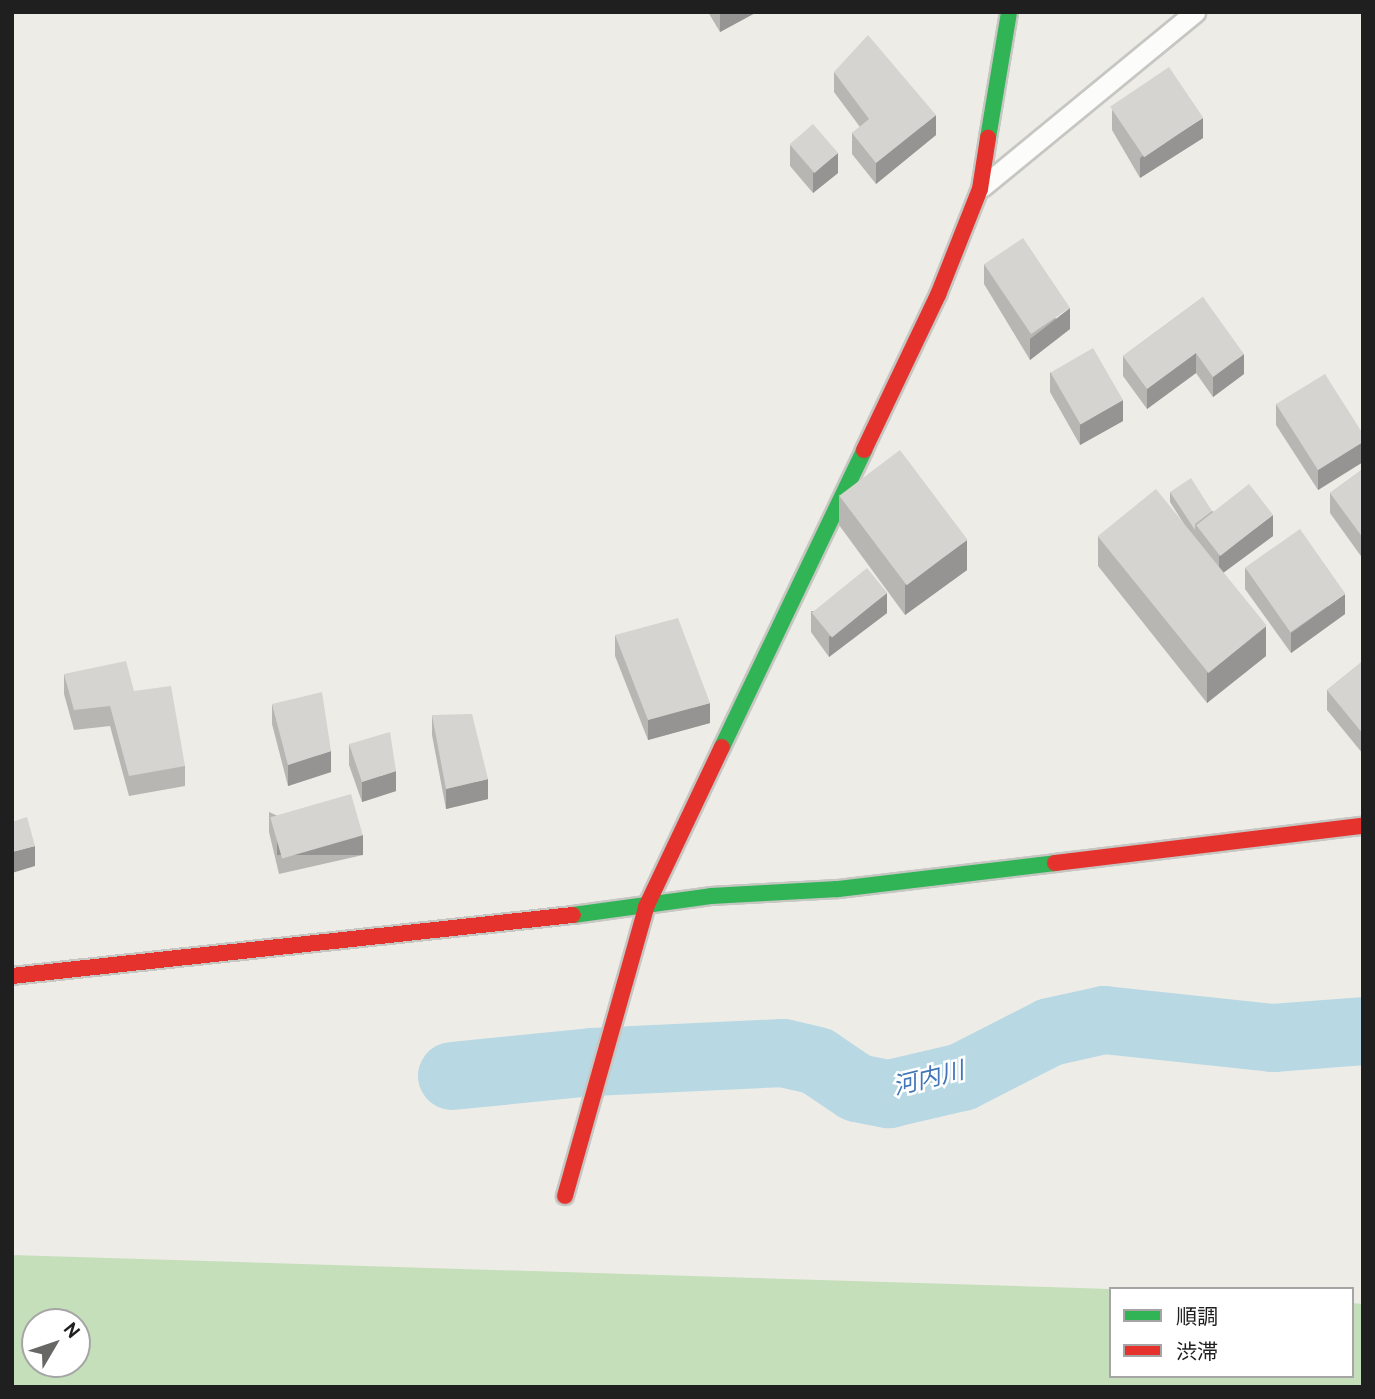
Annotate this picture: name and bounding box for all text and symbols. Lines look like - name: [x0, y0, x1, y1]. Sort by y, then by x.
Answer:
- water label: 河内川: [891, 1058, 967, 1104]
- legend: [1109, 1287, 1354, 1378]
- text: 順調: [1176, 1305, 1218, 1332]
- north arrow: [21, 1308, 91, 1378]
- text: N: [57, 1318, 84, 1344]
- text: 渋滞: [1176, 1340, 1218, 1367]

